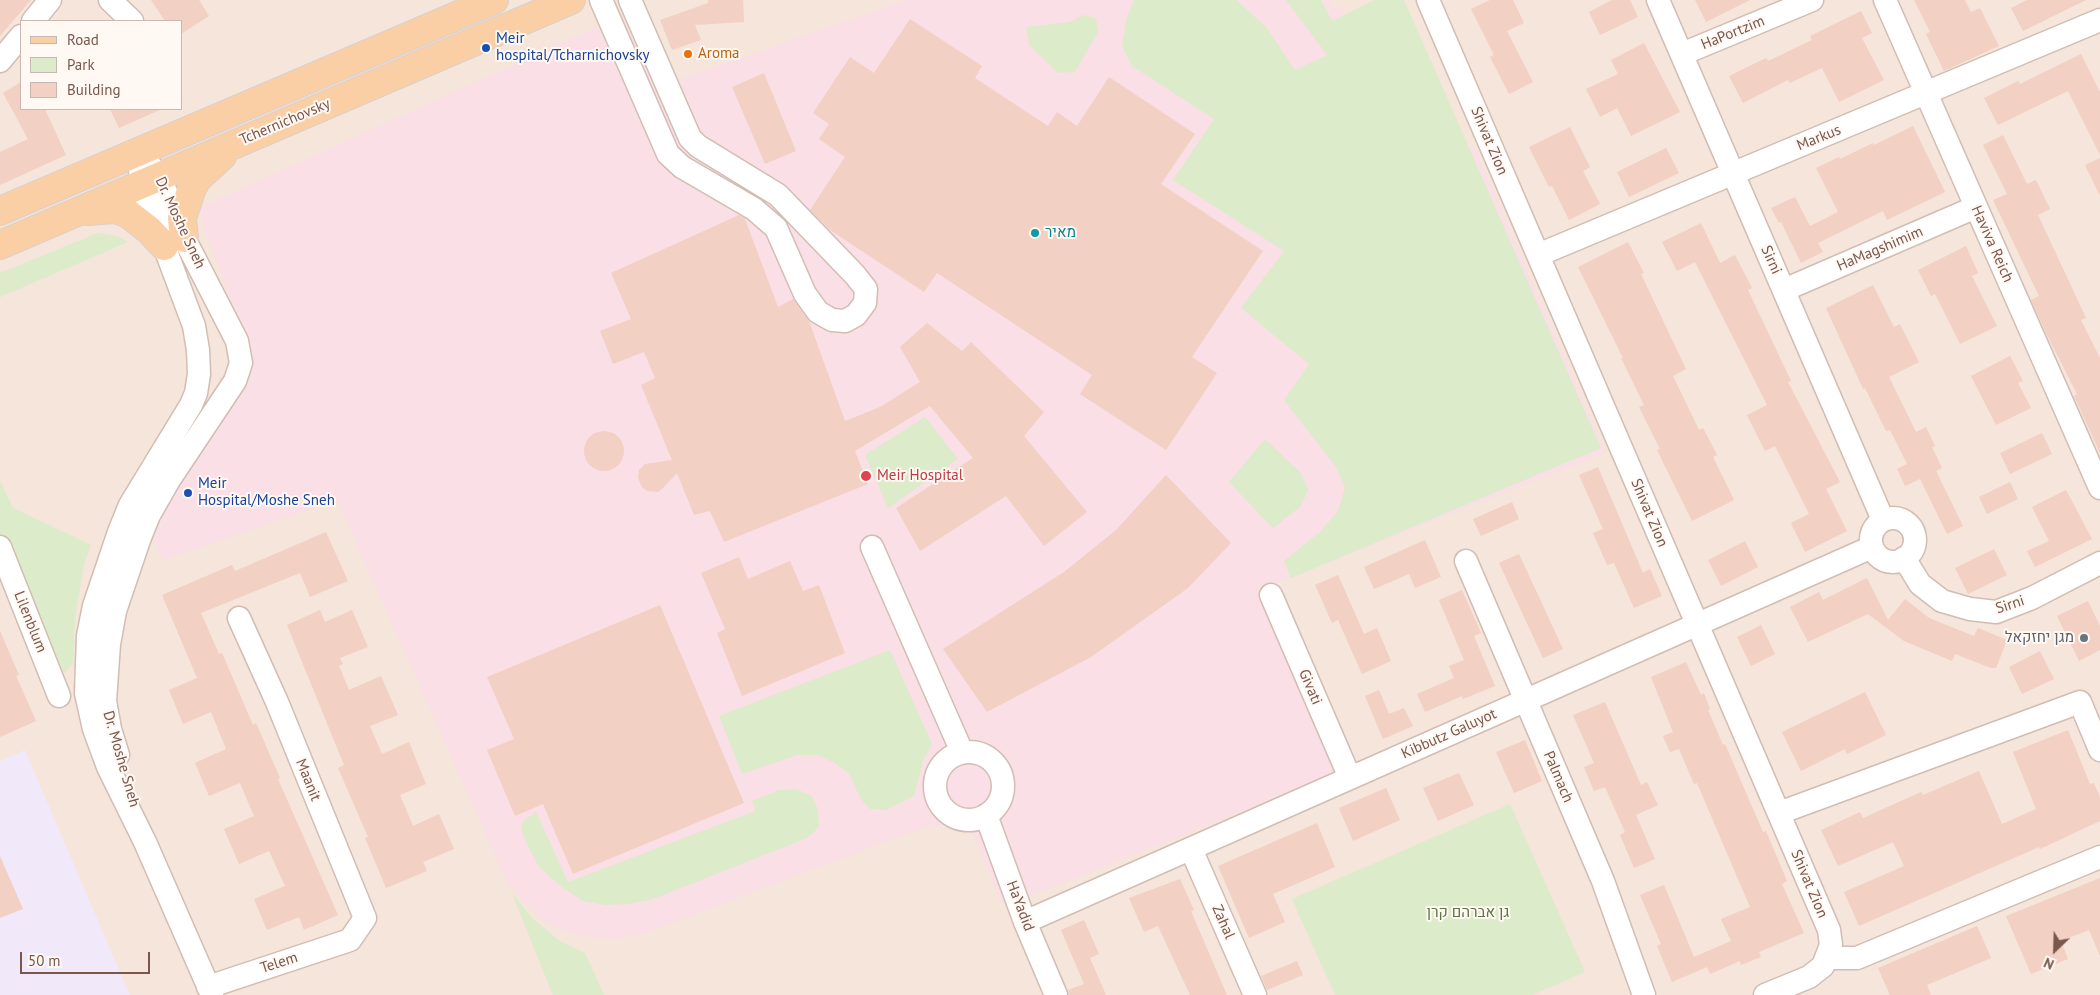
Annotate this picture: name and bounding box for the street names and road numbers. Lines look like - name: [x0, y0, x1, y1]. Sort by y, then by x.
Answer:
- street label: HaPortzim: [1699, 12, 1767, 54]
- street label: Tchernichovsky: [237, 95, 333, 149]
- street label: Shivat Zion: [1467, 104, 1511, 178]
- street label: Markus: [1794, 121, 1844, 155]
- street label: Dr. Moshe Sneh: [151, 174, 209, 272]
- street label: Haviva Reich: [1967, 203, 2017, 285]
- street label: HaMagshimim: [1834, 223, 1926, 275]
- street label: Sirni: [1757, 243, 1785, 277]
- street label: Shivat Zion: [1627, 476, 1671, 550]
- street label: Lilenblum: [10, 589, 50, 655]
- street label: Sirni: [1993, 592, 2027, 618]
- street label: Givati: [1294, 666, 1326, 708]
- street label: Kibbutz Galuyot: [1399, 705, 1499, 763]
- street label: Dr. Moshe Sneh: [99, 709, 143, 809]
- street label: Palmach: [1539, 749, 1577, 805]
- street label: Maanit: [291, 756, 325, 804]
- street label: Shivat Zion: [1787, 847, 1831, 921]
- street label: HaYadid: [1002, 878, 1038, 934]
- street label: Zahal: [1208, 902, 1238, 942]
- street label: Telem: [258, 949, 300, 977]

